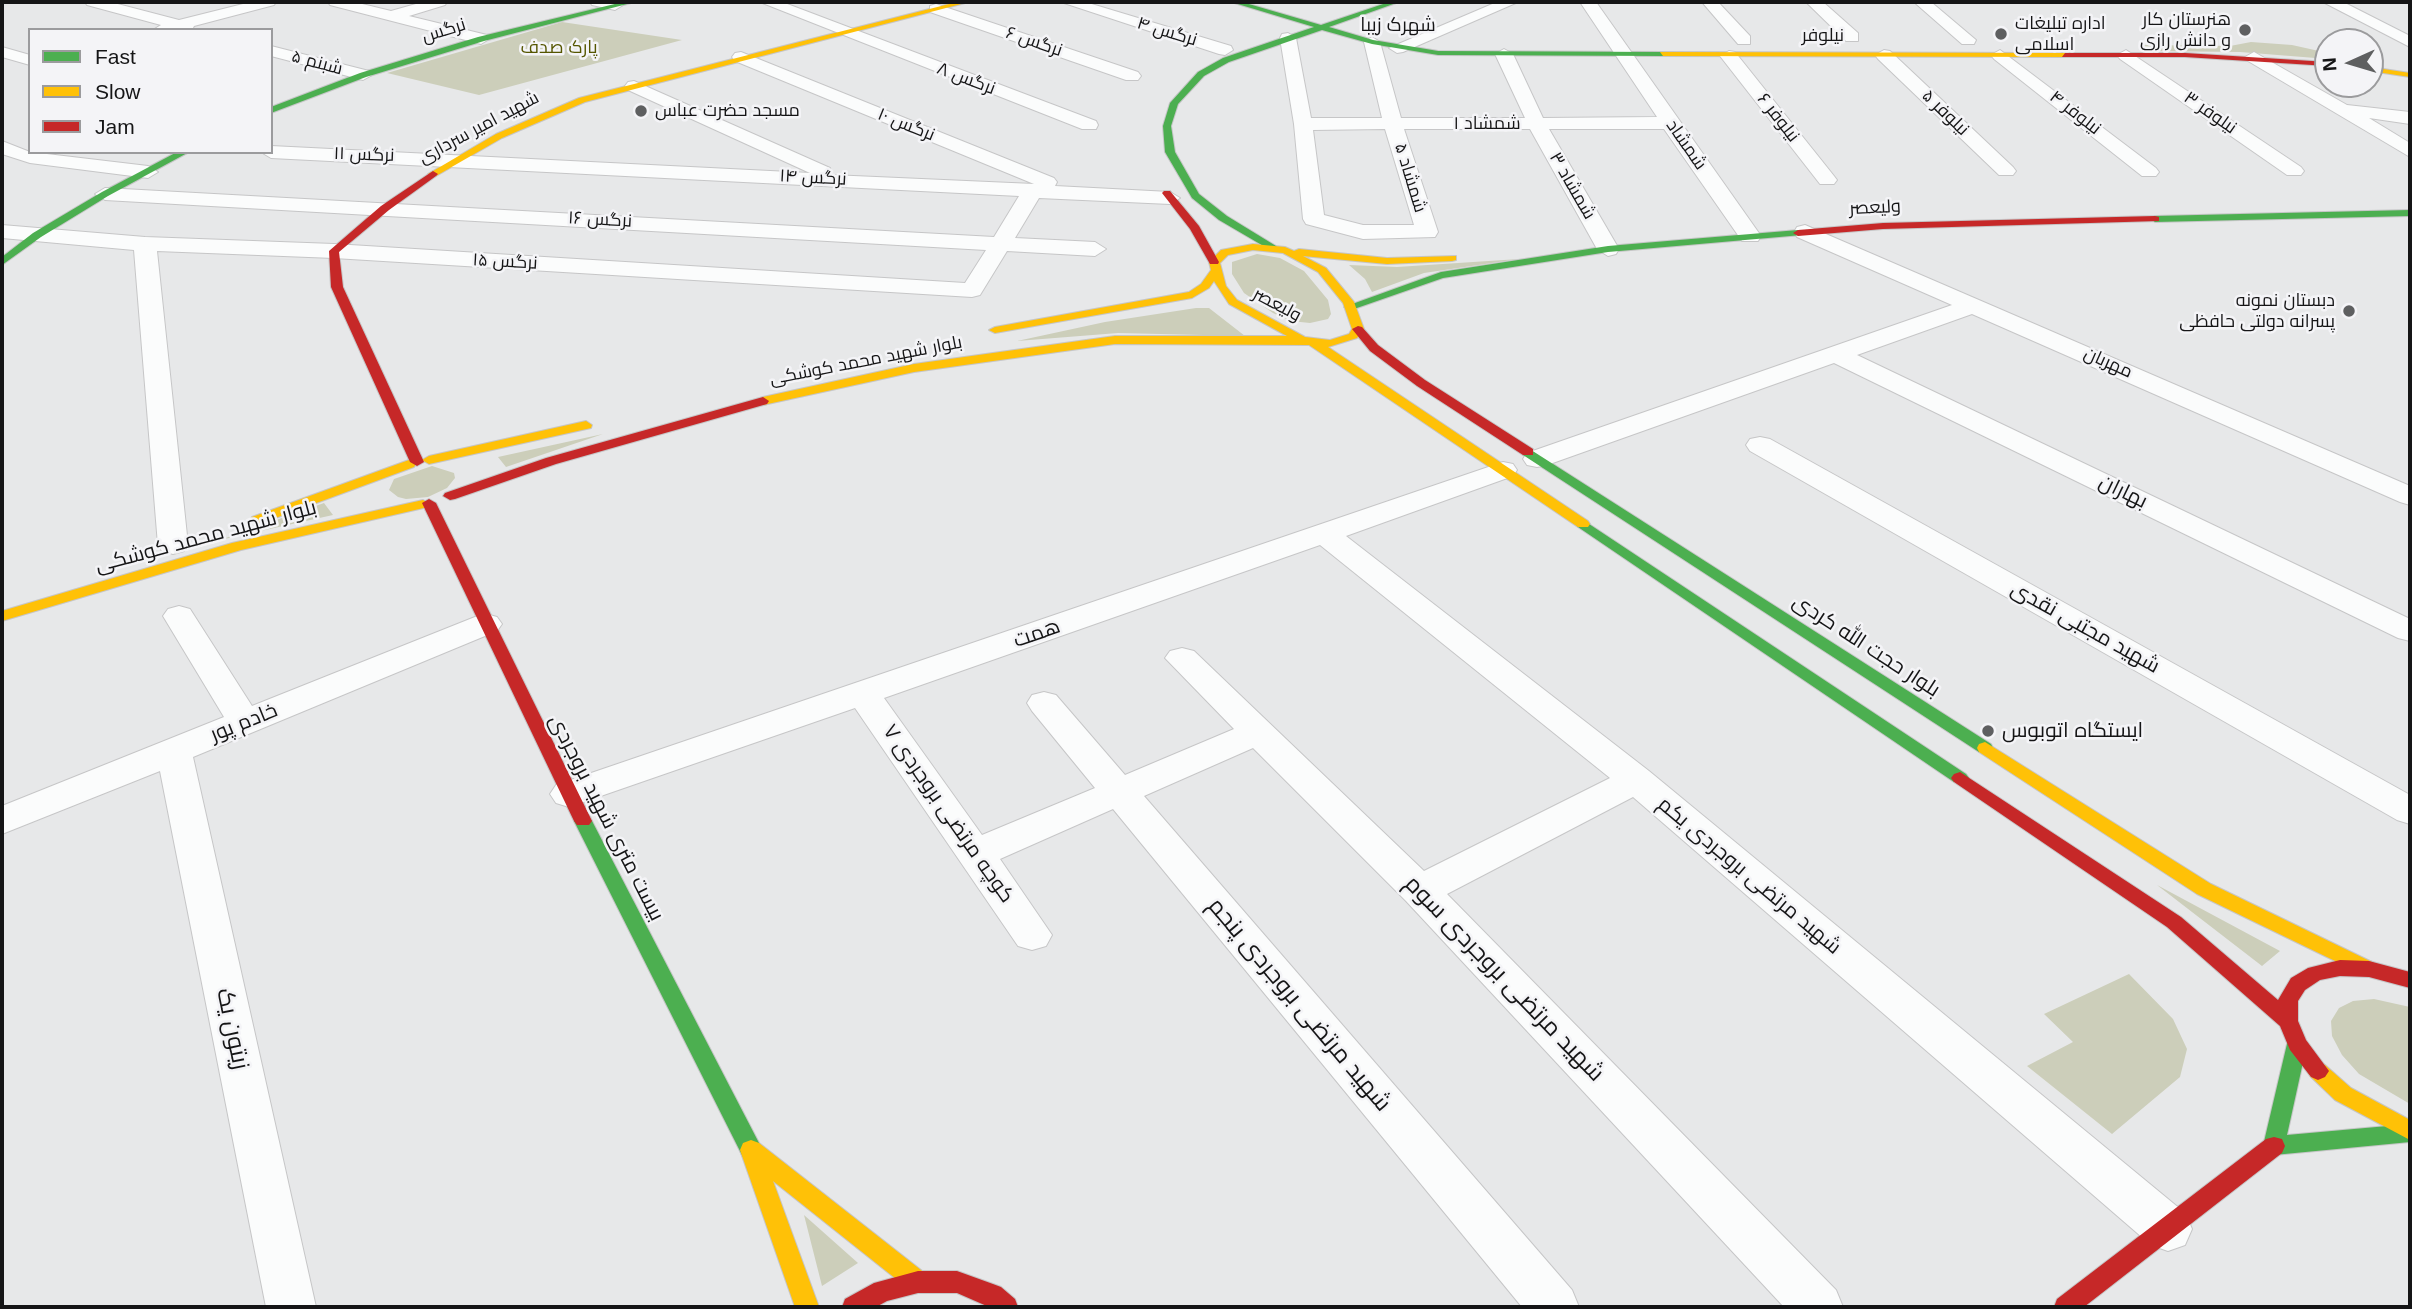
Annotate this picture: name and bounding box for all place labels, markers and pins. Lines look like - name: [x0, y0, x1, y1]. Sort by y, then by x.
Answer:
- place label: هنرستان کار و دانش رازی: [2140, 9, 2231, 52]
- place label: اداره تبلیغات اسلامی: [2015, 13, 2106, 56]
- marker: هنرستان کار و دانش رازی: [2237, 22, 2253, 38]
- marker: اداره تبلیغات اسلامی: [1993, 26, 2009, 42]
- place label: مسجد حضرت عباس: [655, 100, 800, 122]
- marker: مسجد حضرت عباس: [633, 103, 649, 119]
- place label: دبستان نمونه پسرانه دولتی حافظی: [2179, 290, 2335, 332]
- marker: دبستان نمونه پسرانه دولتی حافظی: [2341, 303, 2357, 319]
- place label: ایستگاه اتوبوس: [2002, 718, 2143, 744]
- marker: ایستگاه اتوبوس: [1980, 723, 1996, 739]

